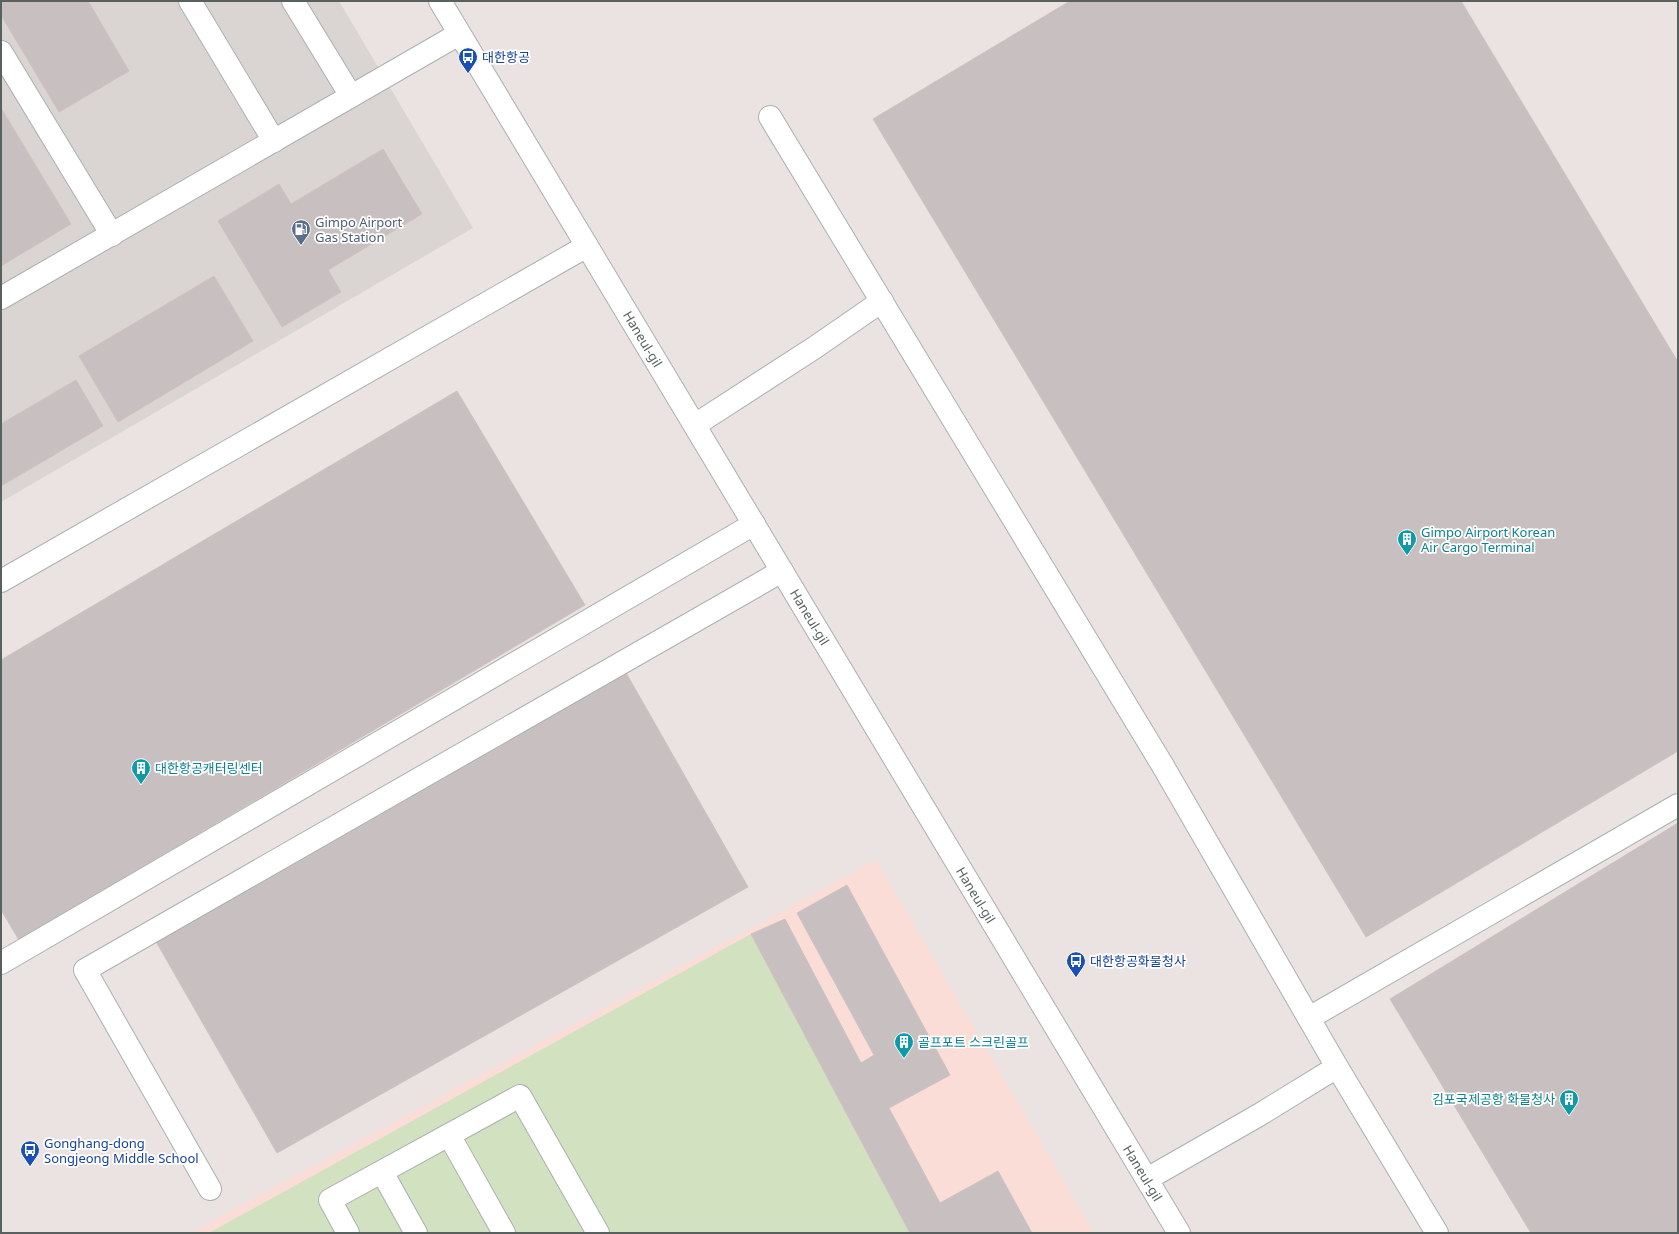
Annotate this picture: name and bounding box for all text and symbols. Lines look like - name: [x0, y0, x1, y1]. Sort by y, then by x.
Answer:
- bus stop icon: 대한항공: [457, 46, 479, 74]
- place label: 대한항공: [482, 48, 530, 66]
- place label: Gimpo Airport Gas Station: [315, 213, 402, 246]
- fuel station icon: Gimpo Airport Gas Station: [290, 218, 312, 246]
- street label: Haneul-gil: [619, 308, 667, 370]
- place label: Gimpo Airport Korean Air Cargo Terminal: [1421, 523, 1555, 556]
- building icon: Gimpo Airport Korean Air Cargo Terminal: [1396, 528, 1418, 556]
- street label: Haneul-gil: [786, 586, 834, 648]
- building icon: 대한항공캐터링센터: [130, 757, 152, 785]
- place label: 대한항공캐터링센터: [155, 759, 263, 777]
- street label: Haneul-gil: [952, 864, 1000, 926]
- bus stop icon: 대한항공화물청사: [1065, 950, 1087, 978]
- place label: 대한항공화물청사: [1090, 952, 1186, 970]
- building icon: 골프포트 스크린골프: [893, 1031, 915, 1059]
- place label: 골프포트 스크린골프: [918, 1033, 1029, 1051]
- building icon: 김포국제공항 화물청사: [1558, 1088, 1580, 1116]
- place label: 김포국제공항 화물청사: [1432, 1090, 1555, 1108]
- place label: Gonghang-dong Songjeong Middle School: [44, 1134, 199, 1167]
- bus stop icon: Gonghang-dong Songjeong Middle School: [19, 1139, 41, 1167]
- street label: Haneul-gil: [1119, 1142, 1167, 1204]

